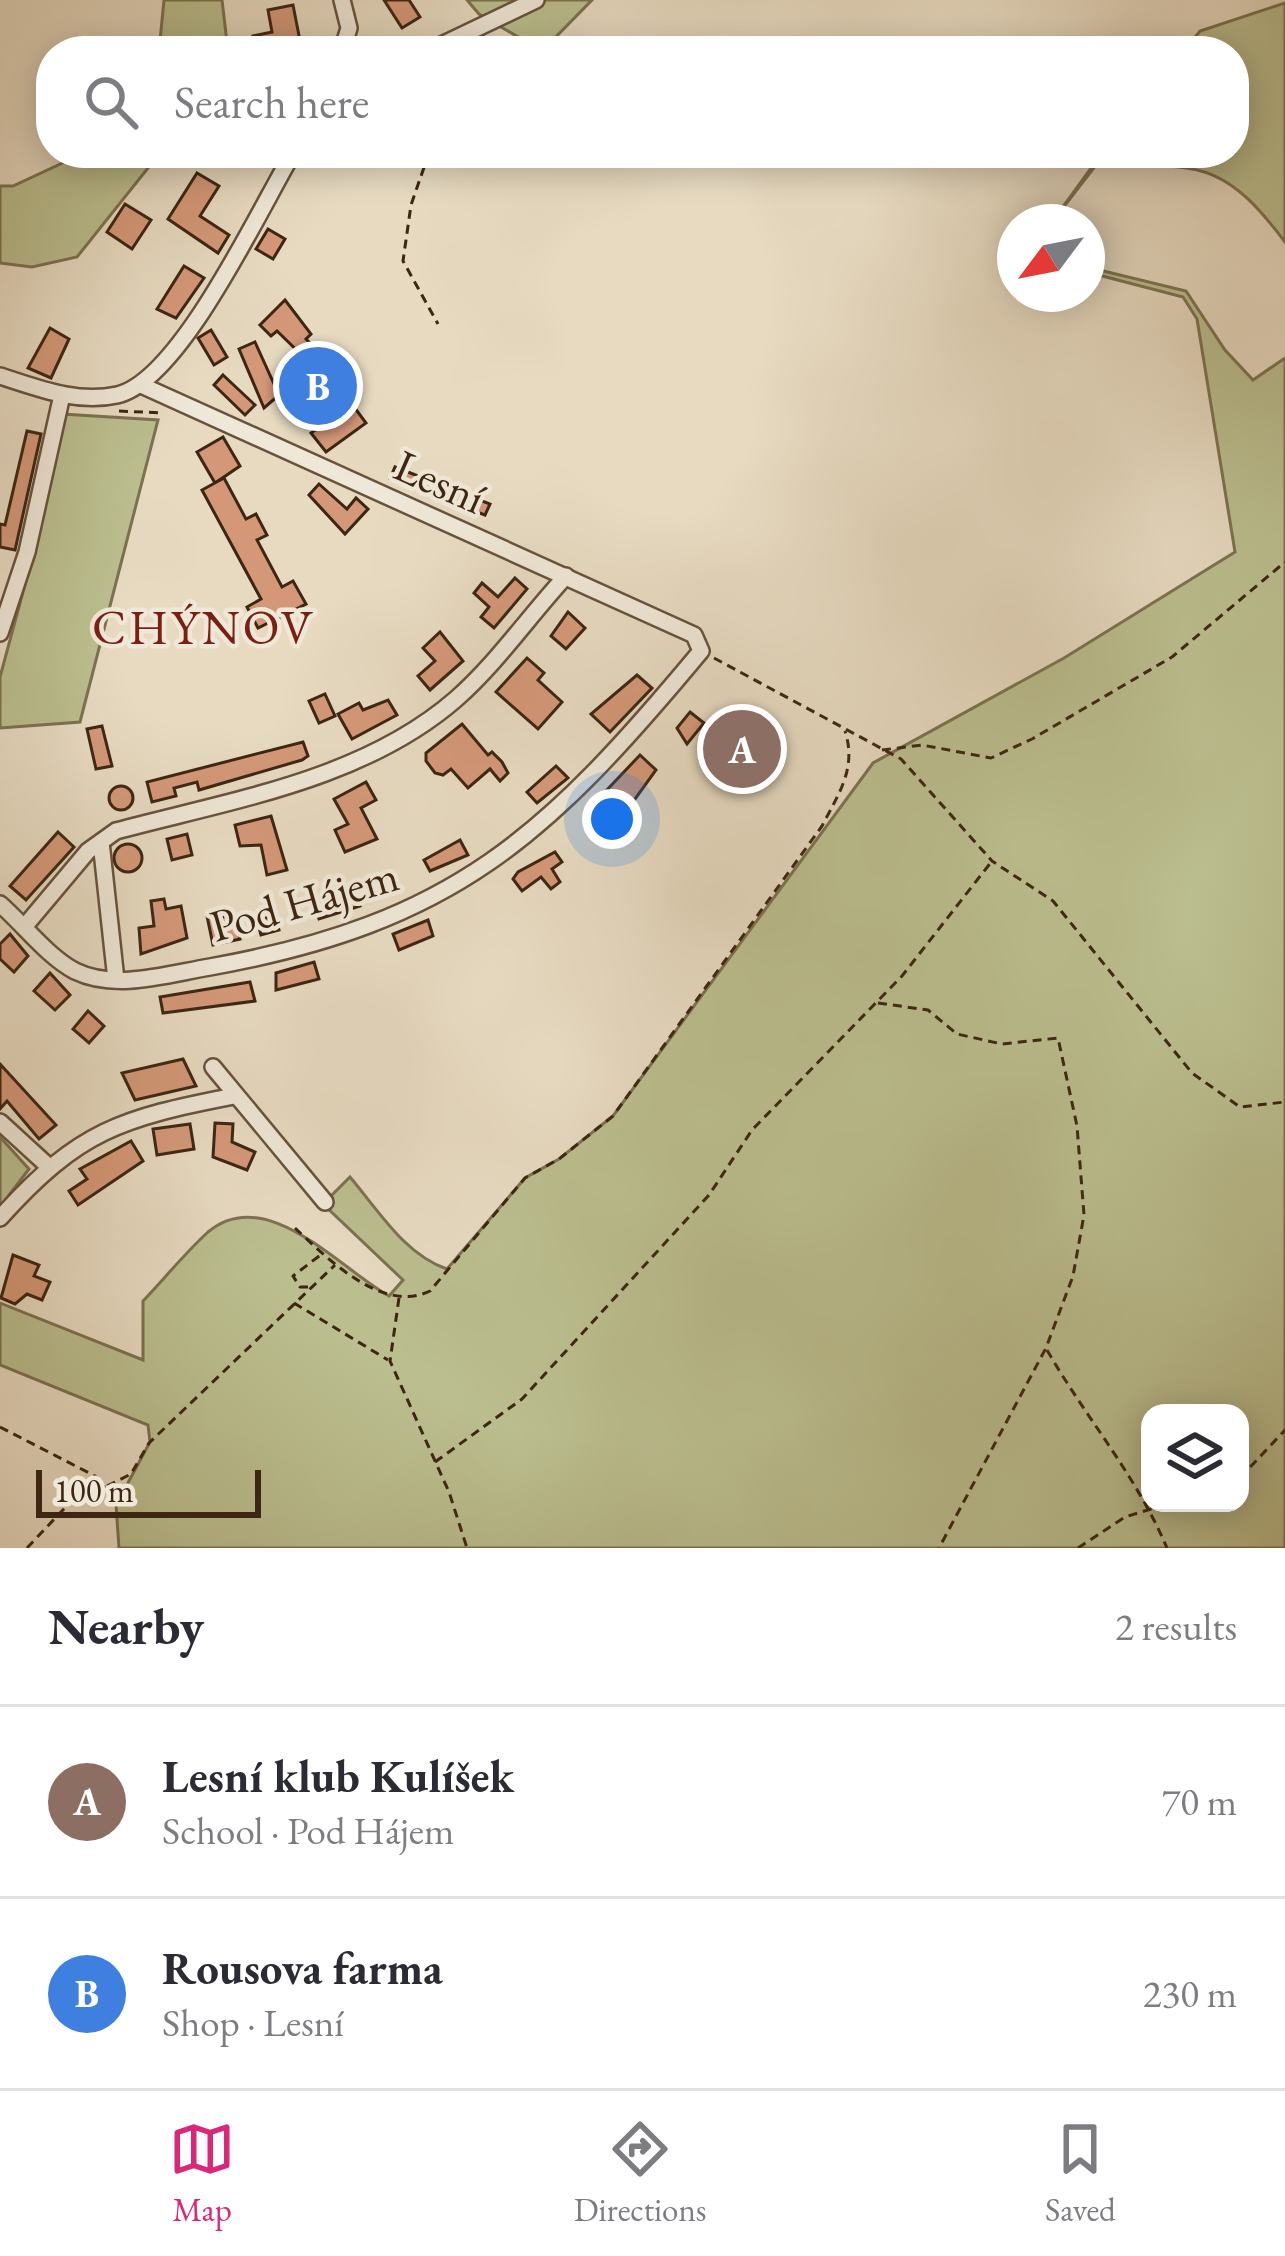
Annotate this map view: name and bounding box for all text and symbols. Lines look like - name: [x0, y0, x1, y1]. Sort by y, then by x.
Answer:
- search box: [36, 36, 1249, 168]
- icon: search: [78, 69, 144, 135]
- text: Search here: [174, 73, 369, 131]
- north arrow: [997, 204, 1105, 312]
- pin: B: [279, 341, 357, 431]
- street label: Lesní: [386, 436, 495, 527]
- district label: CHÝNOV: [92, 596, 316, 658]
- pin: A: [703, 704, 781, 794]
- your location: [582, 789, 642, 849]
- street label: Pod Hájem: [203, 845, 405, 955]
- map controls: [1141, 1404, 1249, 1512]
- button: layers: [1141, 1404, 1249, 1512]
- scale bar: [36, 1464, 261, 1517]
- text: 100 m: [54, 1469, 134, 1512]
- text: Nearby: [48, 1593, 204, 1659]
- text: 2 results: [1115, 1601, 1237, 1652]
- text: Lesní klub Kulíšek: [162, 1747, 514, 1805]
- text: A: [73, 1776, 101, 1827]
- text: 70 m: [1161, 1776, 1237, 1827]
- text: School · Pod Hájem: [162, 1805, 454, 1856]
- text: Rousova farma: [162, 1939, 443, 1997]
- text: B: [75, 1968, 99, 2019]
- text: 230 m: [1143, 1968, 1237, 2019]
- text: Shop · Lesní: [162, 1997, 344, 2048]
- tab: Map: [169, 2116, 235, 2231]
- tab: Directions: [574, 2116, 707, 2231]
- tab: Saved: [1045, 2116, 1116, 2231]

